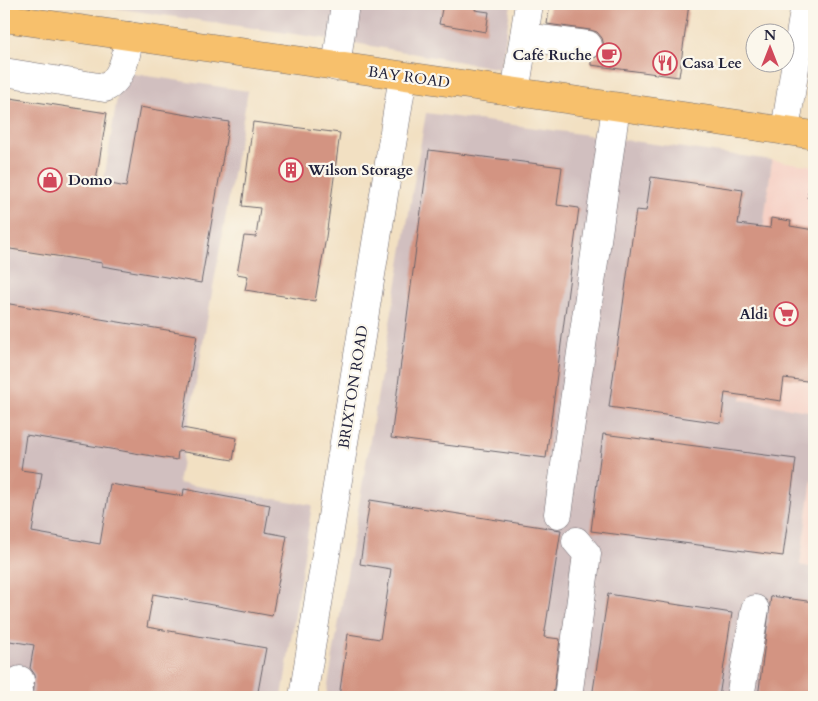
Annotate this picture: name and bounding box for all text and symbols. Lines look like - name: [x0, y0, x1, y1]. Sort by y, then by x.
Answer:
- north arrow: [746, 22, 796, 72]
- text: N: [764, 26, 776, 45]
- cafe icon: Café Ruche: [596, 42, 622, 68]
- place label: Café Ruche: [512, 45, 592, 65]
- restaurant icon: Casa Lee: [652, 50, 678, 76]
- place label: Casa Lee: [682, 53, 742, 73]
- street label: BAY ROAD: [367, 61, 451, 93]
- building icon: Wilson Storage: [278, 157, 304, 183]
- place label: Wilson Storage: [307, 160, 413, 180]
- shop icon: Domo: [37, 167, 63, 193]
- place label: Domo: [68, 170, 112, 190]
- supermarket icon: Aldi: [773, 301, 799, 327]
- place label: Aldi: [739, 304, 768, 324]
- street label: BRIXTON ROAD: [333, 324, 373, 450]

